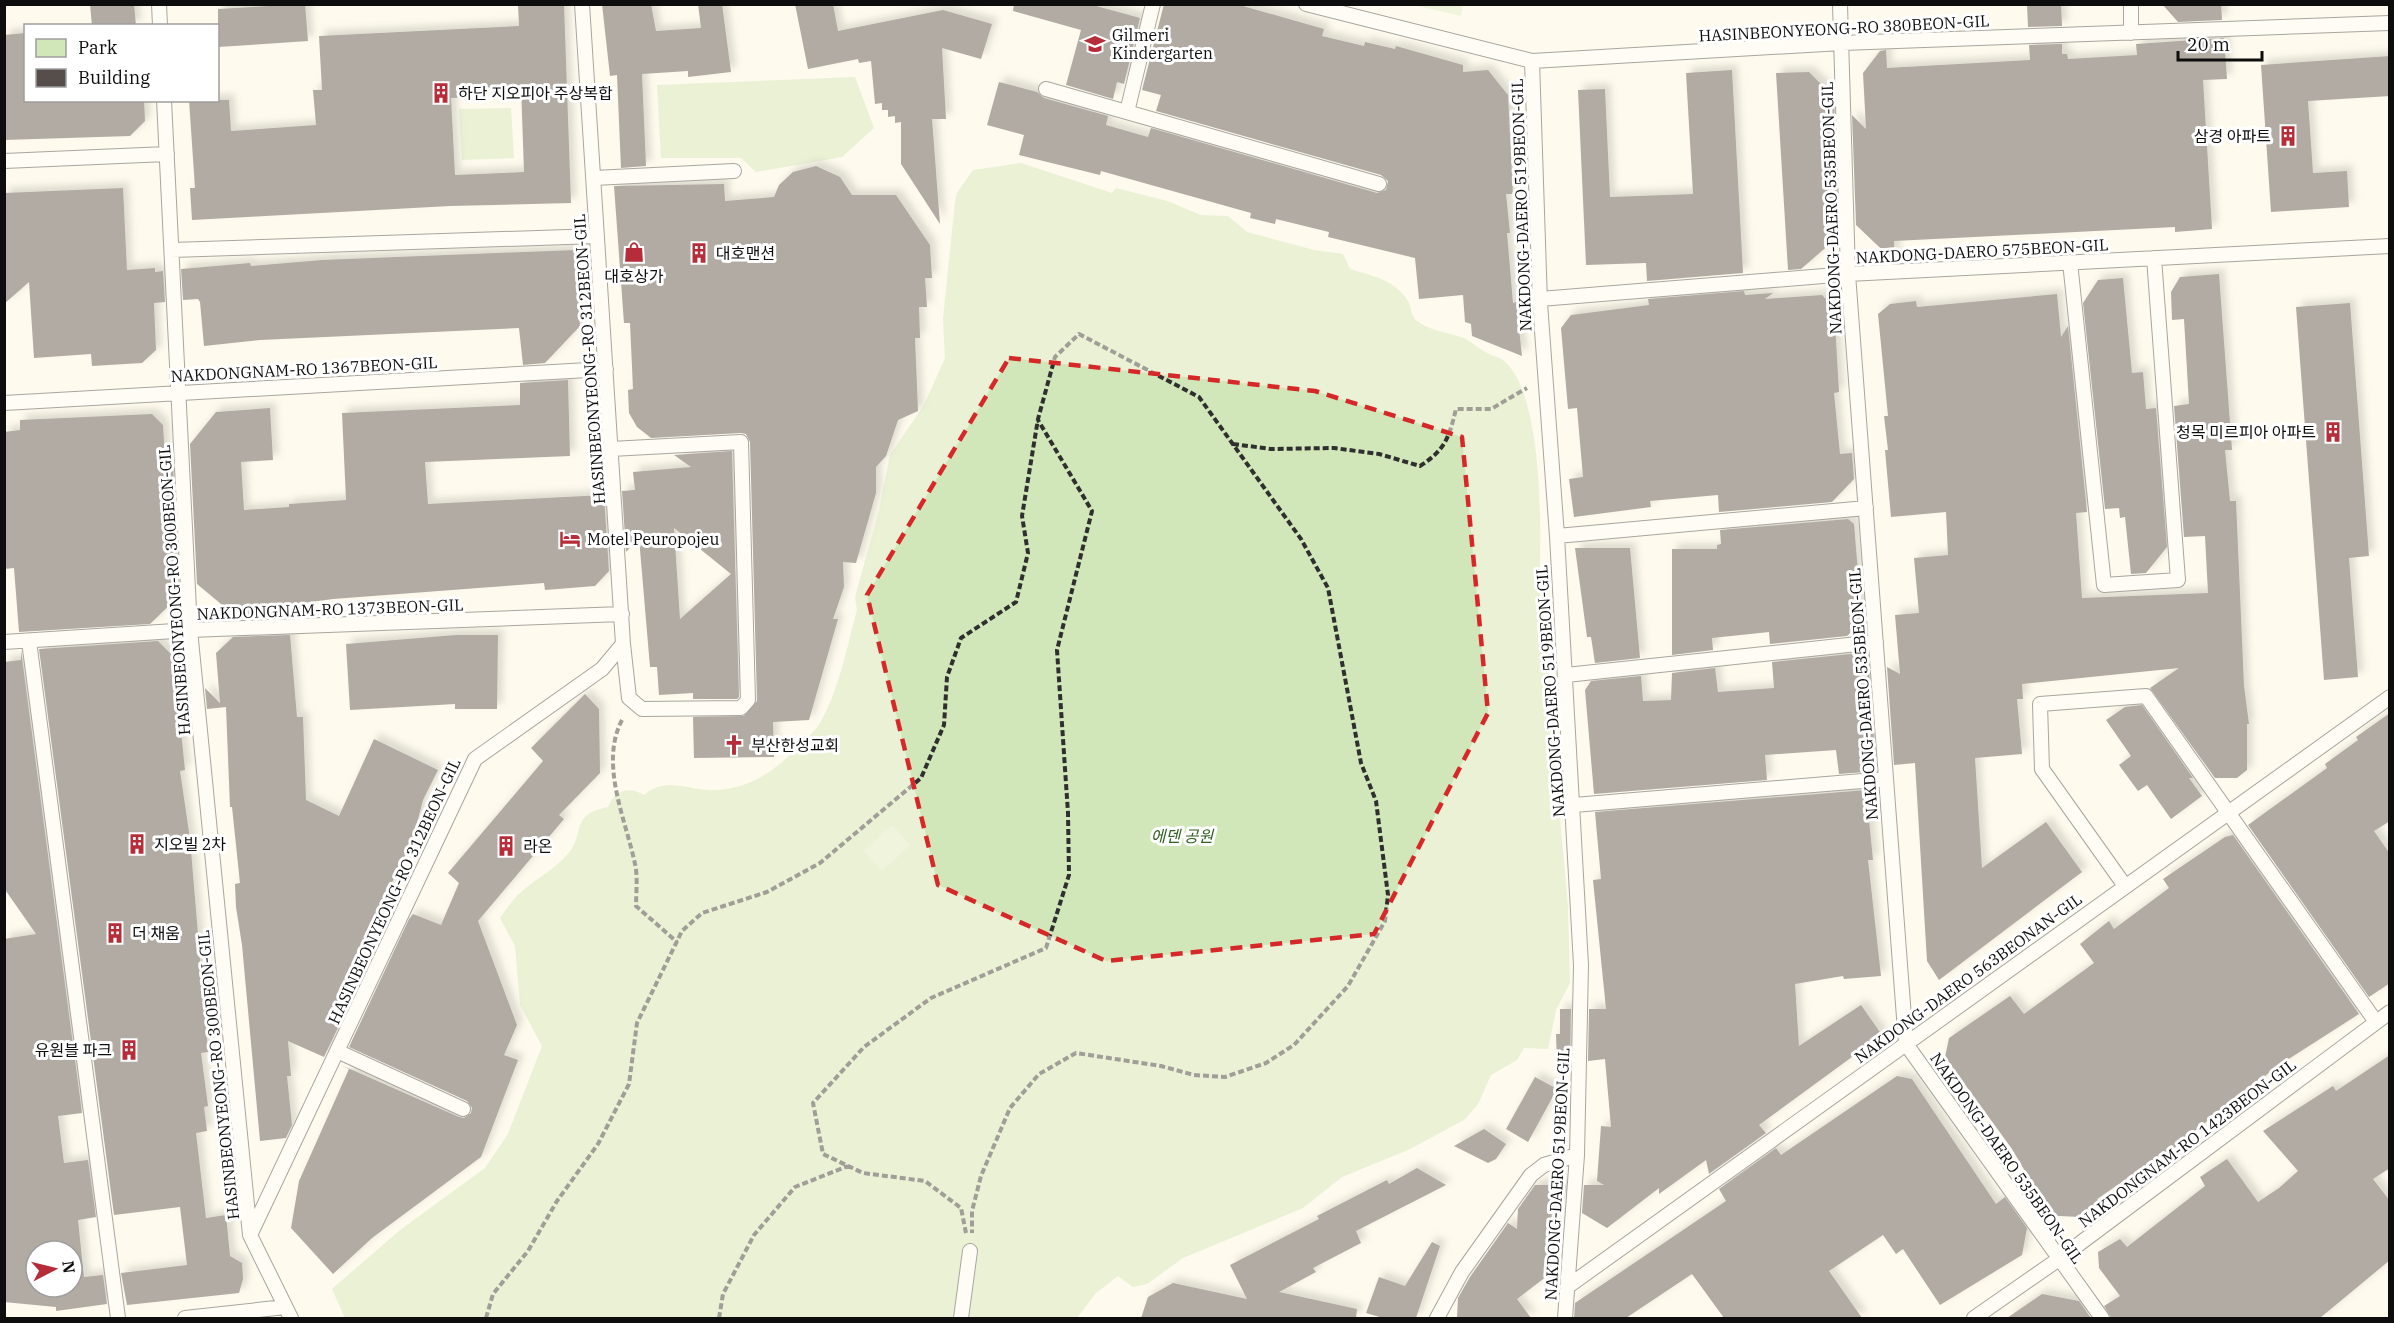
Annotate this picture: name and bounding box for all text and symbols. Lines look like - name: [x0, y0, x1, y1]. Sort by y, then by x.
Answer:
- street label: HASINBEONYEONG-RO 380BEON-GIL: [1698, 10, 1990, 46]
- legend: [24, 24, 219, 102]
- scale bar: [2178, 24, 2262, 62]
- place label: Gilmeri Kindergarten: [1112, 25, 1213, 63]
- school or university icon: Gilmeri Kindergarten: [1083, 32, 1107, 56]
- text: 20 m: [2187, 33, 2230, 56]
- text: Park: [78, 36, 118, 59]
- text: Building: [78, 66, 150, 89]
- street label: NAKDONG-DAERO 519BEON-GIL: [1507, 78, 1535, 332]
- building icon: 하단 지오피아 주상복합: [429, 81, 453, 105]
- street label: NAKDONG-DAERO 535BEON-GIL: [1817, 81, 1845, 335]
- place label: 하단 지오피아 주상복합: [458, 83, 613, 103]
- building icon: 삼경 아파트: [2276, 124, 2300, 148]
- place label: 삼경 아파트: [2194, 126, 2271, 146]
- street label: HASINBEONYEONG-RO 312BEON-GIL: [569, 213, 609, 505]
- street label: NAKDONG-DAERO 575BEON-GIL: [1855, 234, 2109, 268]
- shop icon: 대호상가: [622, 240, 646, 264]
- building icon: 대호맨션: [687, 241, 711, 265]
- place label: 대호맨션: [716, 243, 775, 263]
- place label: 대호상가: [605, 266, 664, 286]
- street label: NAKDONGNAM-RO 1367BEON-GIL: [170, 352, 438, 386]
- building icon: 청목 미르피아 아파트: [2321, 420, 2345, 444]
- place label: 청목 미르피아 아파트: [2176, 422, 2316, 442]
- street label: HASINBEONYEONG-RO 300BEON-GIL: [154, 444, 194, 736]
- hotel icon: Motel Peuropojeu: [558, 527, 582, 551]
- place label: Motel Peuropojeu: [587, 529, 719, 549]
- street label: NAKDONG-DAERO 519BEON-GIL: [1531, 564, 1569, 818]
- street label: NAKDONG-DAERO 535BEON-GIL: [1844, 567, 1882, 821]
- street label: NAKDONGNAM-RO 1373BEON-GIL: [196, 594, 464, 624]
- church icon: 부산한성교회: [722, 733, 746, 757]
- place label: 부산한성교회: [751, 735, 839, 755]
- street label: HASINBEONYEONG-RO 312BEON-GIL: [323, 755, 465, 1027]
- park label: 에덴 공원: [1151, 826, 1214, 846]
- building icon: 지오빌 2차: [125, 832, 149, 856]
- place label: 지오빌 2차: [154, 834, 226, 854]
- building icon: 라온: [494, 834, 518, 858]
- place label: 라온: [523, 836, 552, 856]
- street label: NAKDONG-DAERO 563BEONAN-GIL: [1850, 889, 2086, 1067]
- building icon: 더 채움: [103, 921, 127, 945]
- place label: 더 채움: [132, 923, 180, 943]
- street label: HASINBEONYEONG-RO 300BEON-GIL: [193, 929, 243, 1221]
- building icon: 유원블 파크: [117, 1038, 141, 1062]
- place label: 유원블 파크: [35, 1040, 112, 1060]
- street label: NAKDONG-DAERO 519BEON-GIL: [1540, 1047, 1574, 1301]
- street label: NAKDONG-DAERO 535BEON-GIL: [1926, 1049, 2088, 1267]
- street label: NAKDONGNAM-RO 1423BEON-GIL: [2074, 1055, 2300, 1231]
- north arrow: [24, 1239, 84, 1299]
- text: N: [58, 1260, 80, 1275]

